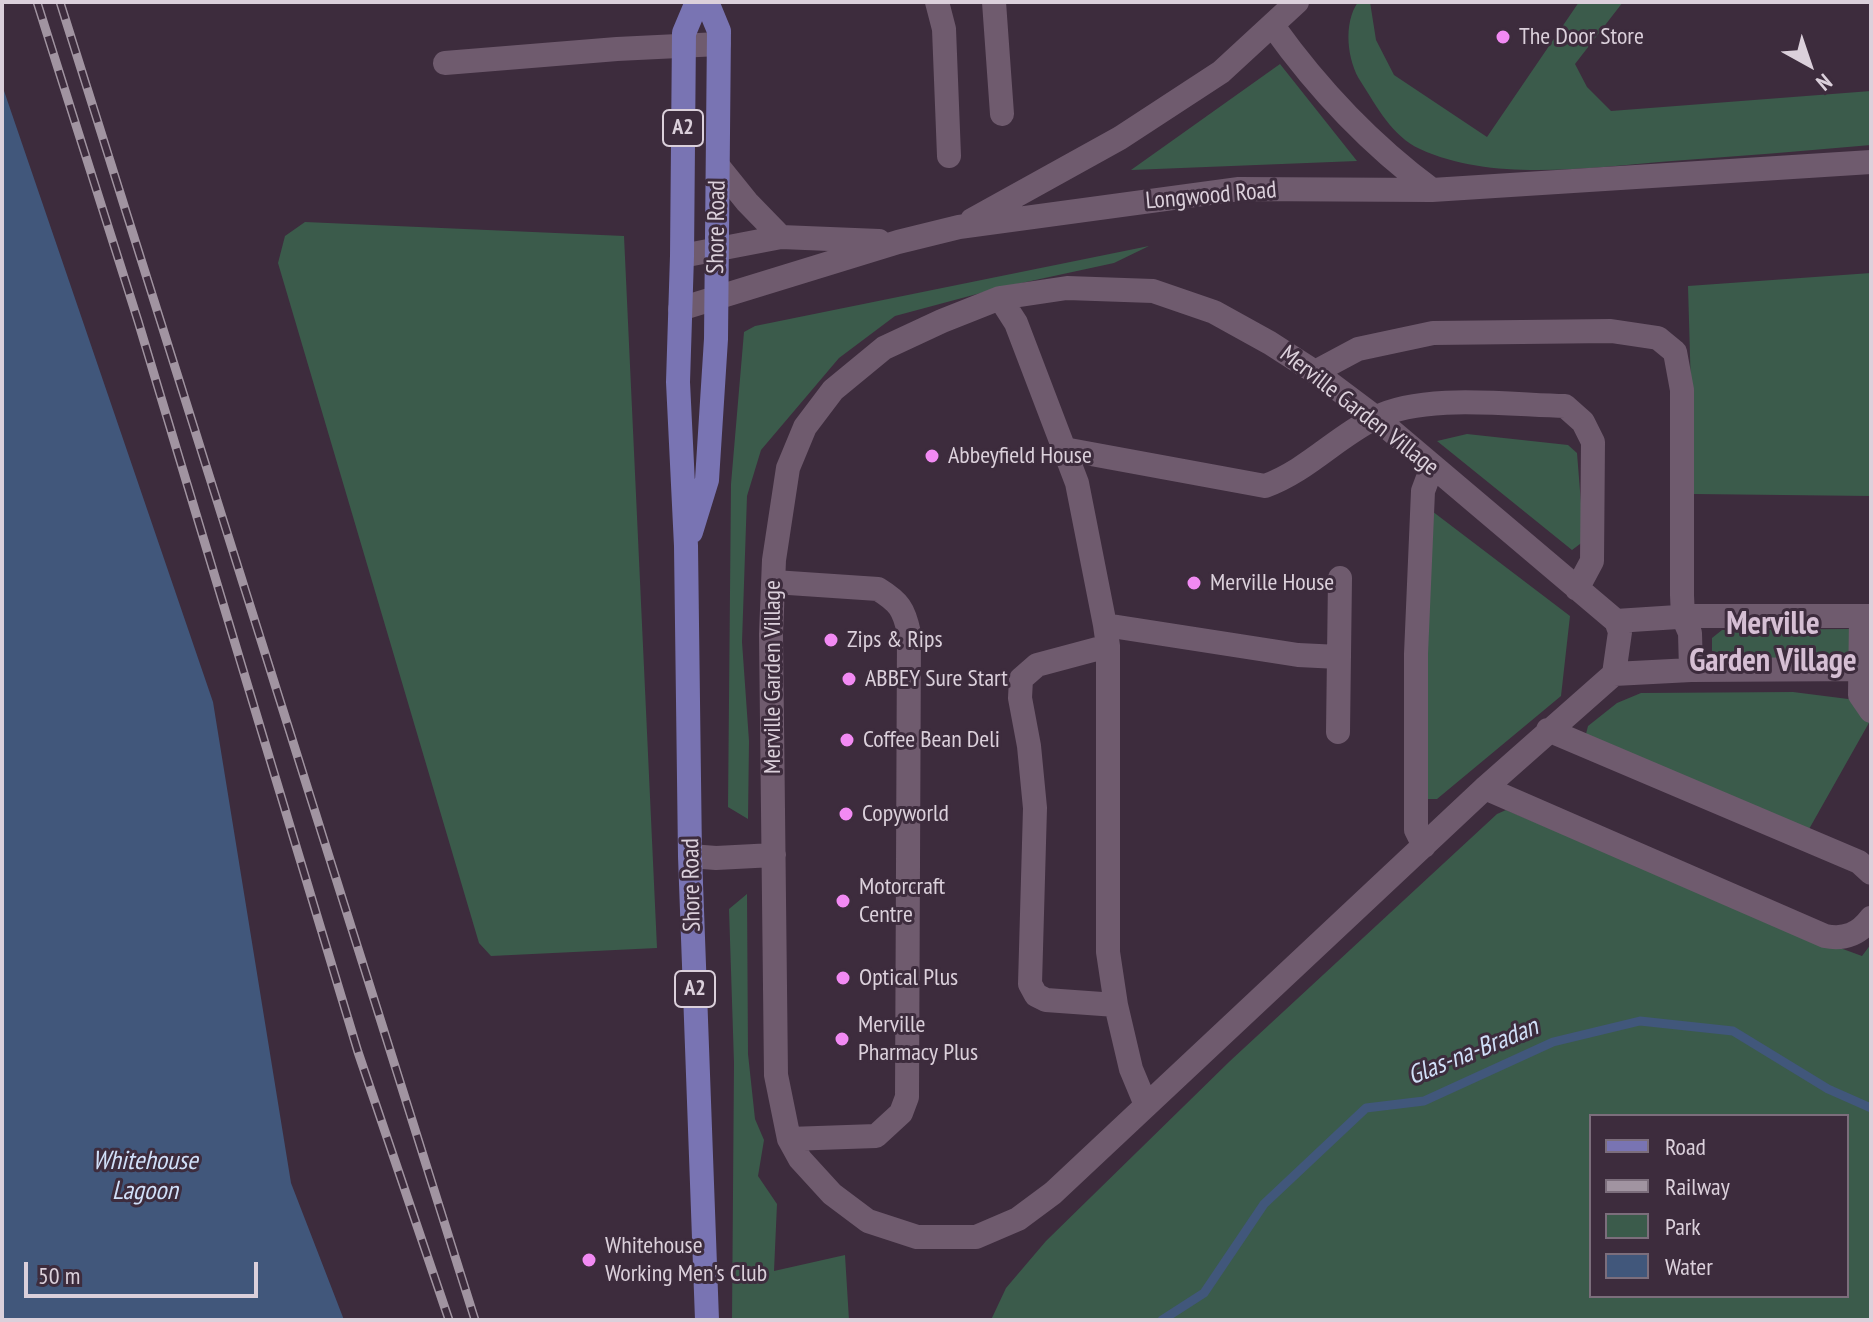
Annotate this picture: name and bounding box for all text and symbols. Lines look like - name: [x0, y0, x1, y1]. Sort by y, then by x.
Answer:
- place label: The Door Store: [1519, 23, 1644, 51]
- north arrow: [1769, 24, 1849, 104]
- marker: The Door Store: [1494, 28, 1512, 46]
- text: N: [1811, 68, 1838, 97]
- road number: A2: [663, 110, 703, 146]
- street label: Longwood Road: [1144, 176, 1278, 216]
- street label: Shore Road: [702, 180, 732, 274]
- street label: Merville Garden Village: [1274, 340, 1444, 482]
- place label: Abbeyfield House: [948, 442, 1092, 470]
- marker: Abbeyfield House: [923, 447, 941, 465]
- place label: Merville House: [1210, 569, 1334, 597]
- marker: Merville House: [1185, 574, 1203, 592]
- street label: Merville Garden Village: [759, 580, 787, 774]
- district label: Merville Garden Village: [1689, 606, 1857, 681]
- place label: Zips & Rips: [847, 626, 942, 654]
- marker: Zips & Rips: [822, 631, 840, 649]
- place label: ABBEY Sure Start: [865, 665, 1008, 693]
- marker: ABBEY Sure Start: [840, 670, 858, 688]
- place label: Coffee Bean Deli: [863, 726, 1000, 754]
- marker: Coffee Bean Deli: [838, 731, 856, 749]
- place label: Copyworld: [862, 800, 949, 828]
- marker: Copyworld: [837, 805, 855, 823]
- street label: Shore Road: [677, 838, 707, 932]
- place label: Motorcraft Centre: [859, 873, 945, 929]
- marker: Motorcraft Centre: [834, 892, 852, 910]
- place label: Optical Plus: [859, 964, 958, 992]
- marker: Optical Plus: [834, 969, 852, 987]
- road number: A2: [675, 971, 715, 1007]
- place label: Merville Pharmacy Plus: [858, 1011, 978, 1067]
- water label: Glas-na-Bradan: [1403, 1012, 1543, 1092]
- marker: Merville Pharmacy Plus: [833, 1030, 851, 1048]
- legend: [1589, 1114, 1849, 1298]
- text: Road: [1665, 1131, 1706, 1162]
- water label: Whitehouse Lagoon: [92, 1146, 198, 1208]
- text: Railway: [1665, 1171, 1730, 1202]
- text: Park: [1665, 1211, 1701, 1242]
- place label: Whitehouse Working Men's Club: [605, 1232, 767, 1288]
- scale bar: [28, 1246, 262, 1296]
- marker: Whitehouse Working Men's Club: [580, 1251, 598, 1269]
- text: Water: [1665, 1251, 1713, 1282]
- text: 50 m: [38, 1260, 80, 1291]

